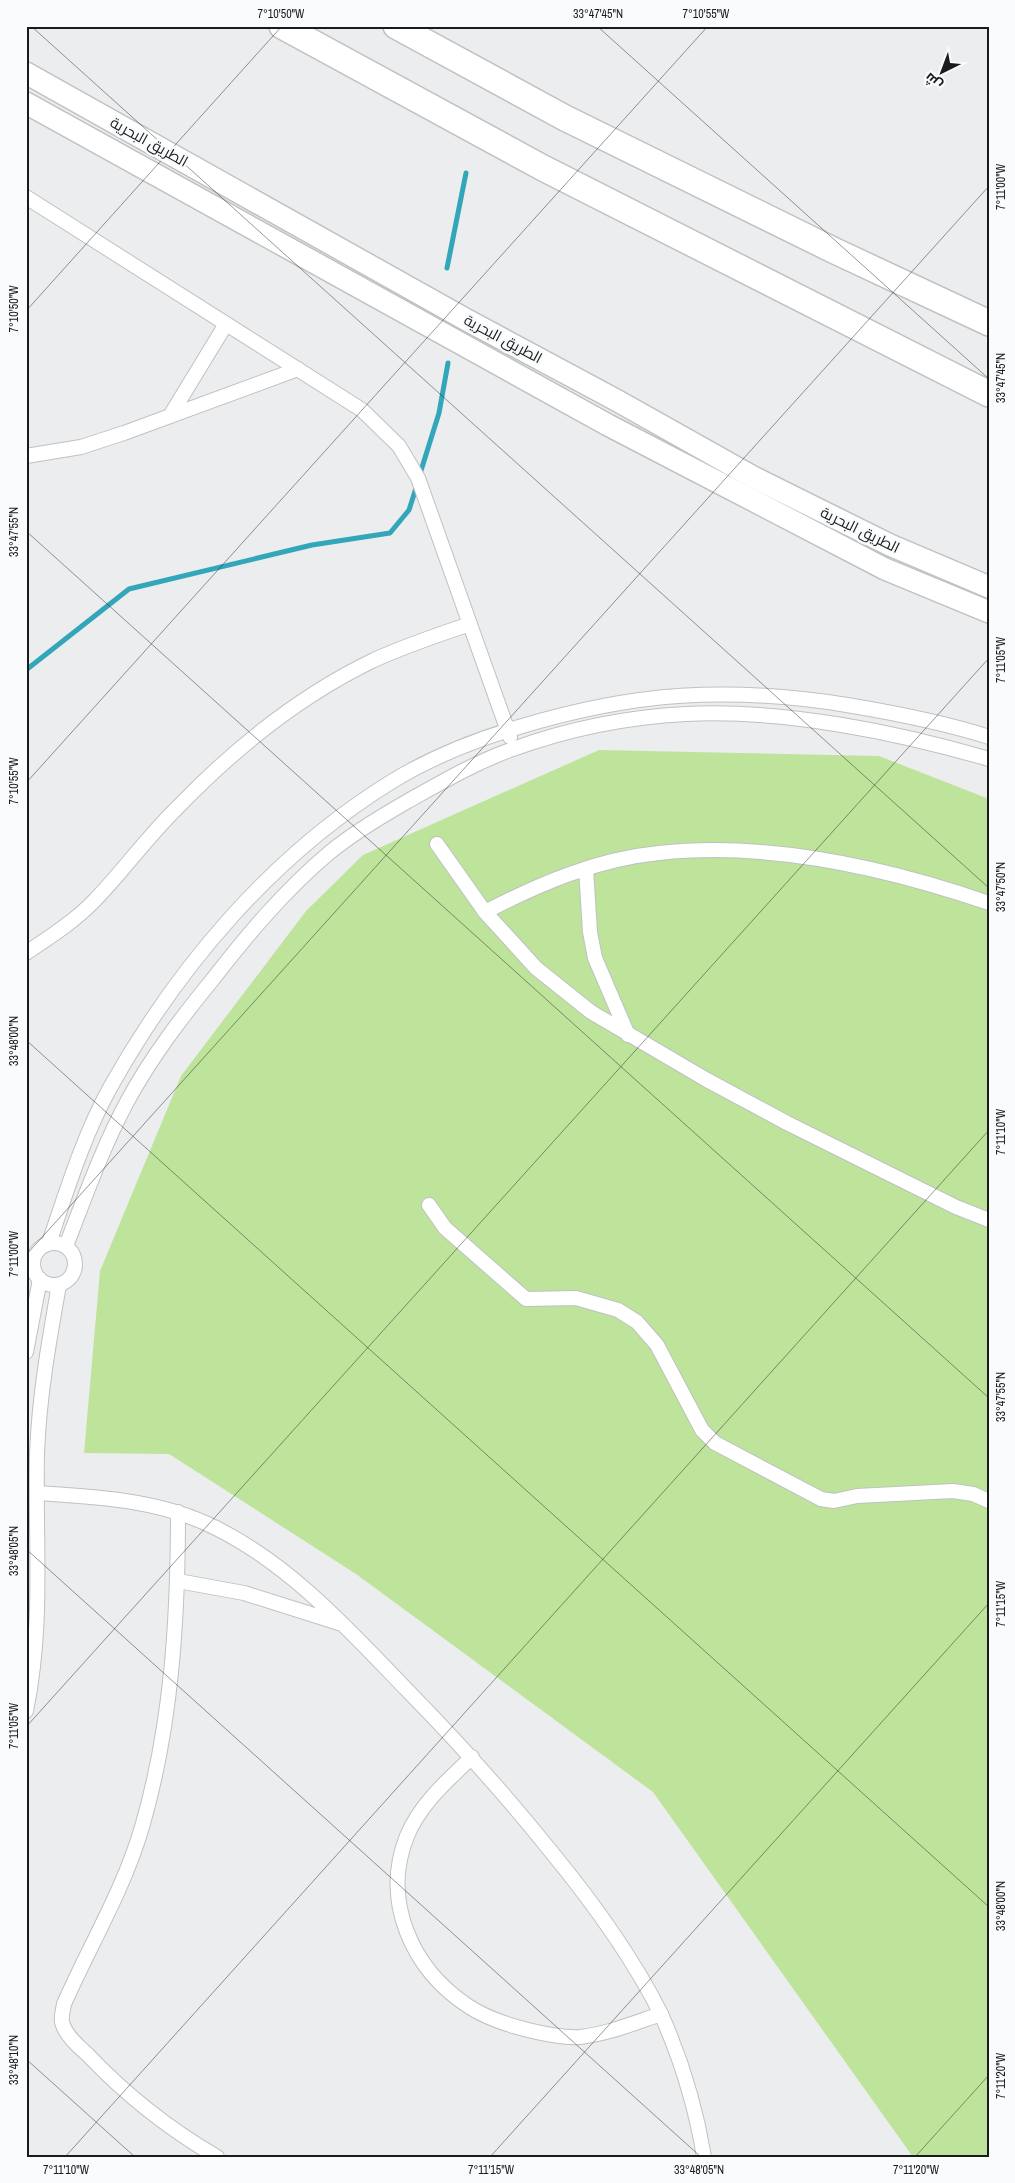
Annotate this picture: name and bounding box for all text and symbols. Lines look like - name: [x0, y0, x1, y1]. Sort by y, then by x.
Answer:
- text: 7°10'50"W: [258, 6, 305, 22]
- text: 33°47'45"N: [573, 6, 623, 22]
- text: 7°10'55"W: [683, 6, 730, 22]
- north arrow: [918, 48, 968, 98]
- text: ش: [921, 69, 946, 94]
- street label: الطريق البحرية: [107, 112, 192, 172]
- text: 7°11'00"W: [993, 163, 1009, 210]
- text: 7°10'50"W: [6, 285, 22, 332]
- street label: الطريق البحرية: [460, 309, 546, 368]
- text: 33°47'45"N: [993, 353, 1009, 403]
- street label: الطريق البحرية: [817, 501, 903, 558]
- text: 33°47'55"N: [6, 507, 22, 557]
- text: 7°11'05"W: [993, 636, 1009, 683]
- text: 7°10'55"W: [6, 757, 22, 804]
- text: 33°47'50"N: [993, 862, 1009, 912]
- text: 33°48'00"N: [6, 1016, 22, 1066]
- text: 7°11'10"W: [993, 1108, 1009, 1155]
- text: 7°11'00"W: [6, 1230, 22, 1277]
- text: 33°47'55"N: [993, 1372, 1009, 1422]
- text: 33°48'05"N: [6, 1526, 22, 1576]
- text: 7°11'15"W: [993, 1580, 1009, 1627]
- text: 7°11'05"W: [6, 1702, 22, 1749]
- text: 33°48'00"N: [993, 1881, 1009, 1931]
- text: 33°48'10"N: [6, 2035, 22, 2085]
- text: 7°11'20"W: [993, 2052, 1009, 2099]
- text: 7°11'10"W: [43, 2162, 90, 2178]
- text: 7°11'15"W: [468, 2162, 515, 2178]
- text: 33°48'05"N: [674, 2162, 724, 2178]
- text: 7°11'20"W: [893, 2162, 940, 2178]

